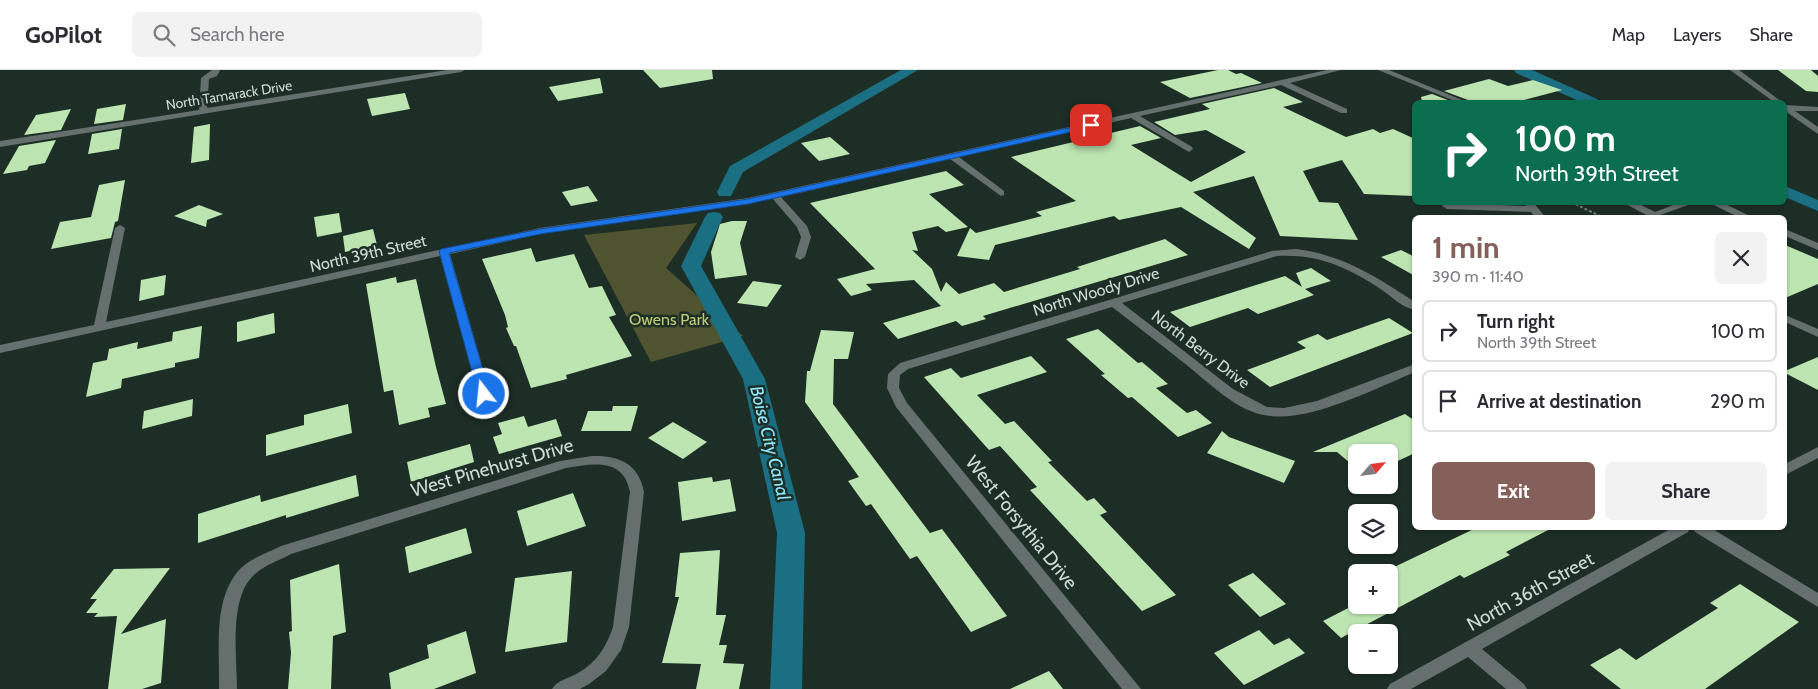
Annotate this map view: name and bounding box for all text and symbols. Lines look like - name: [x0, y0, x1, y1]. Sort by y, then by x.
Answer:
- search box: [132, 12, 482, 57]
- text: GoPilot: [25, 20, 102, 49]
- icon: search: [150, 21, 178, 49]
- text: Search here: [190, 23, 284, 46]
- text: Map: [1612, 24, 1645, 46]
- text: Layers: [1673, 24, 1722, 46]
- text: Share: [1750, 24, 1793, 46]
- street label: North Tamarack Drive: [164, 76, 294, 114]
- pin: [1070, 104, 1112, 146]
- icon: arrive: [1077, 111, 1105, 139]
- text: 100 m: [1515, 117, 1616, 160]
- icon: right: [1432, 120, 1497, 185]
- text: North 39th Street: [1515, 160, 1679, 187]
- text: 1 min: [1432, 229, 1500, 266]
- street label: North 39th Street: [308, 231, 429, 276]
- button: close: [1715, 232, 1767, 284]
- street label: North Woody Drive: [1031, 263, 1162, 320]
- text: 390 m · 11:40: [1432, 267, 1524, 286]
- street label: North Berry Drive: [1148, 306, 1254, 392]
- park label: Owens Park: [629, 310, 710, 329]
- text: Turn right: [1477, 310, 1555, 333]
- icon: right: [1434, 317, 1462, 345]
- text: 100 m: [1711, 320, 1765, 343]
- text: North 39th Street: [1477, 333, 1596, 352]
- position arrow: [457, 367, 509, 419]
- water label: Boise City Canal: [745, 384, 795, 503]
- icon: arrive: [1434, 387, 1462, 415]
- text: Arrive at destination: [1477, 390, 1641, 413]
- text: 290 m: [1710, 390, 1765, 413]
- street label: West Pinehurst Drive: [408, 433, 576, 502]
- north arrow: [1348, 444, 1398, 494]
- map controls: [1348, 444, 1398, 674]
- street label: West Forsythia Drive: [961, 451, 1083, 594]
- button: Exit: [1432, 462, 1595, 520]
- button: Share: [1605, 462, 1767, 520]
- button: layers: [1348, 504, 1398, 554]
- street label: North 36th Street: [1463, 547, 1598, 636]
- button: +: [1348, 564, 1398, 614]
- button: −: [1348, 624, 1398, 674]

